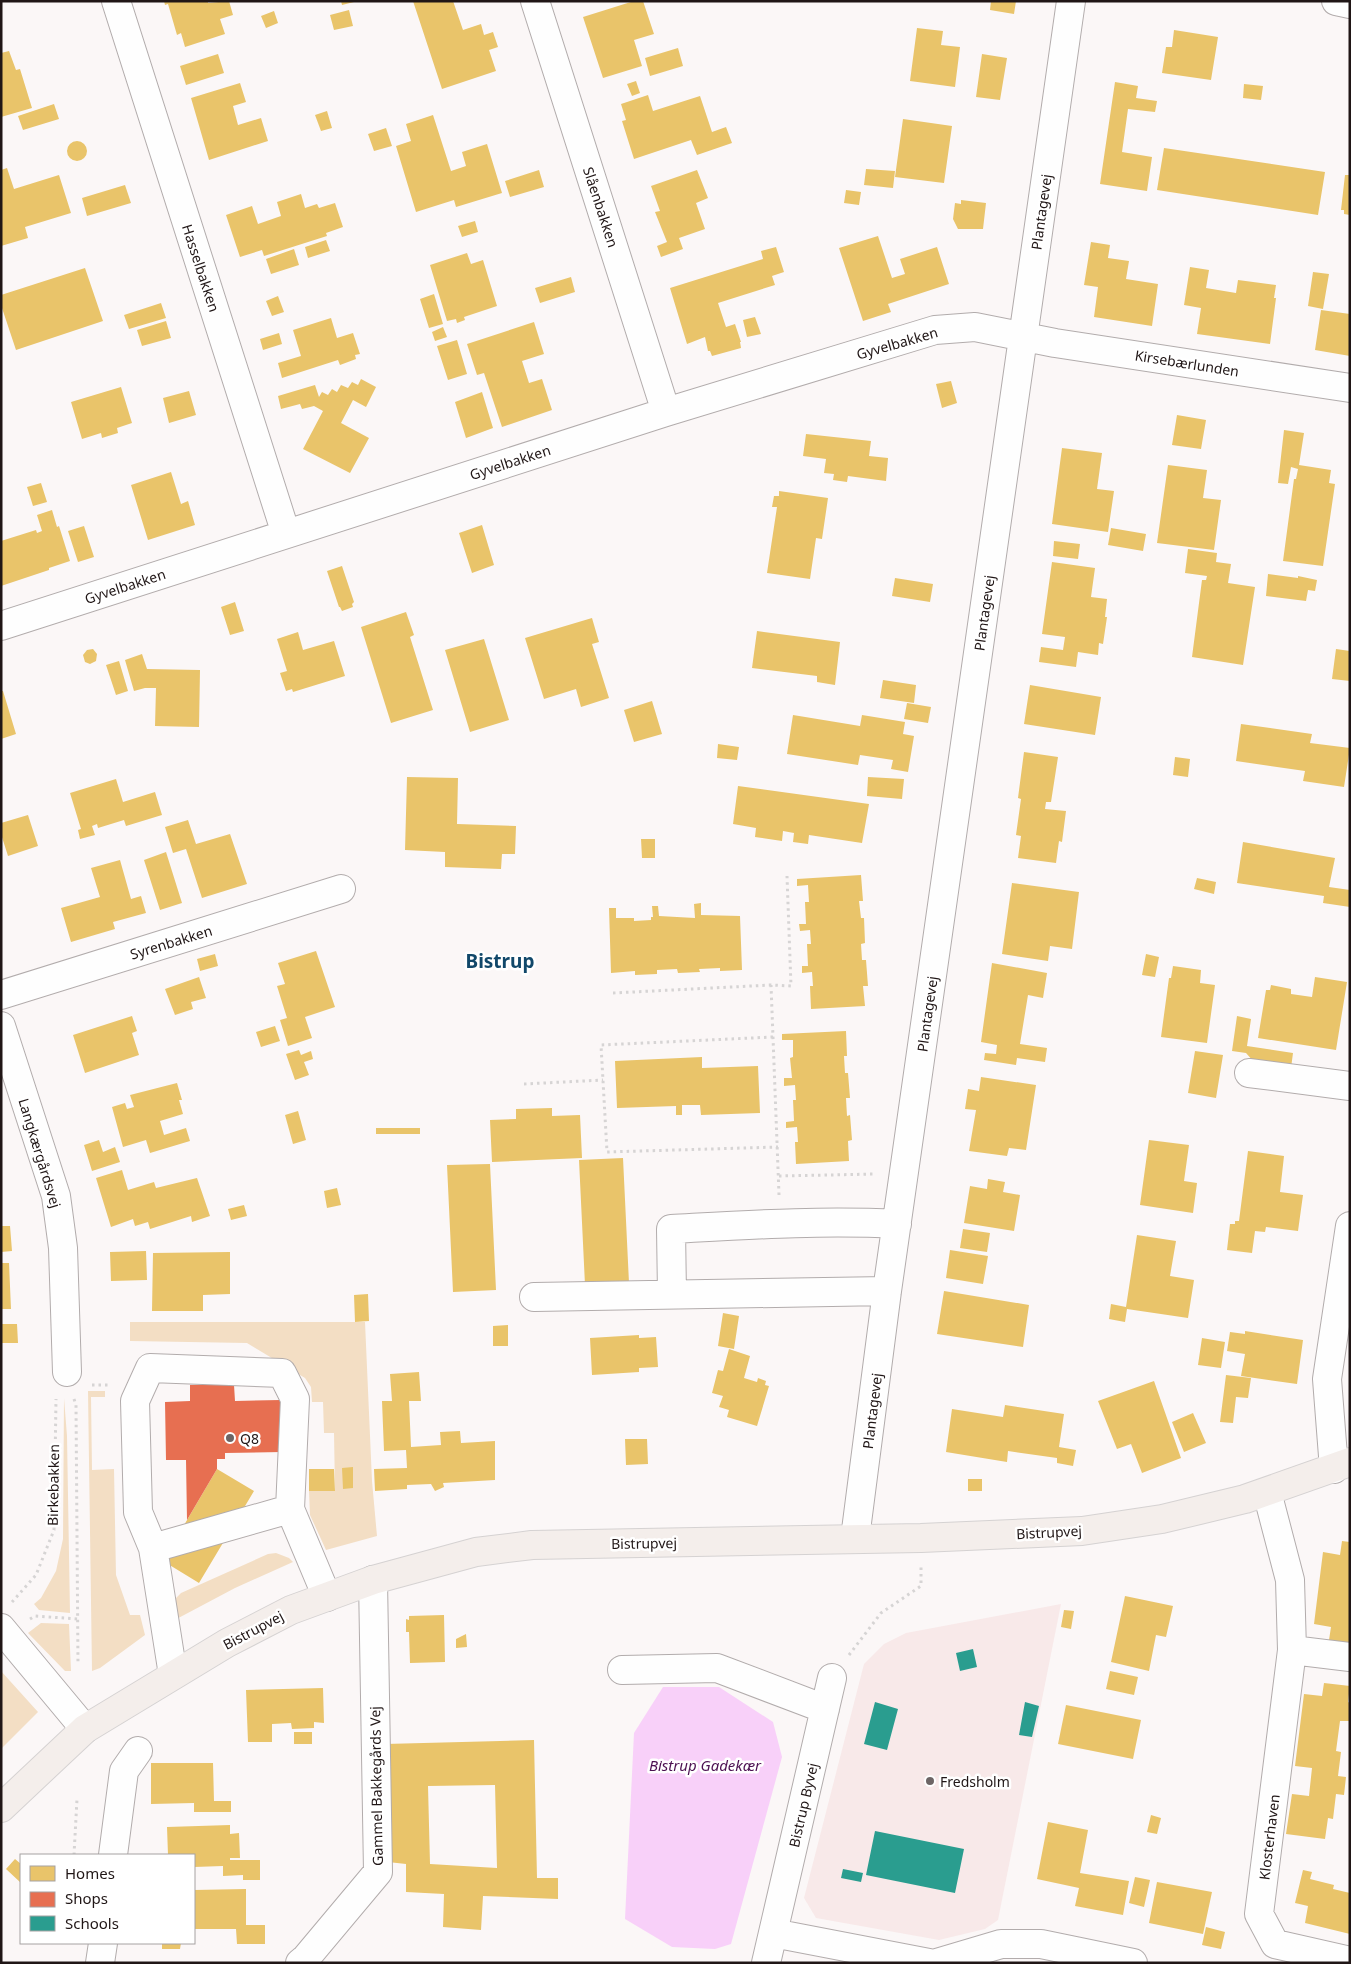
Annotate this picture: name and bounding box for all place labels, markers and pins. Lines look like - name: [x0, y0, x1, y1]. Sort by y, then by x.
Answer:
- place label: Q8: [240, 1429, 259, 1448]
- marker: Q8: [224, 1432, 236, 1444]
- place label: Fredsholm: [940, 1772, 1010, 1791]
- marker: Fredsholm: [924, 1775, 936, 1787]

